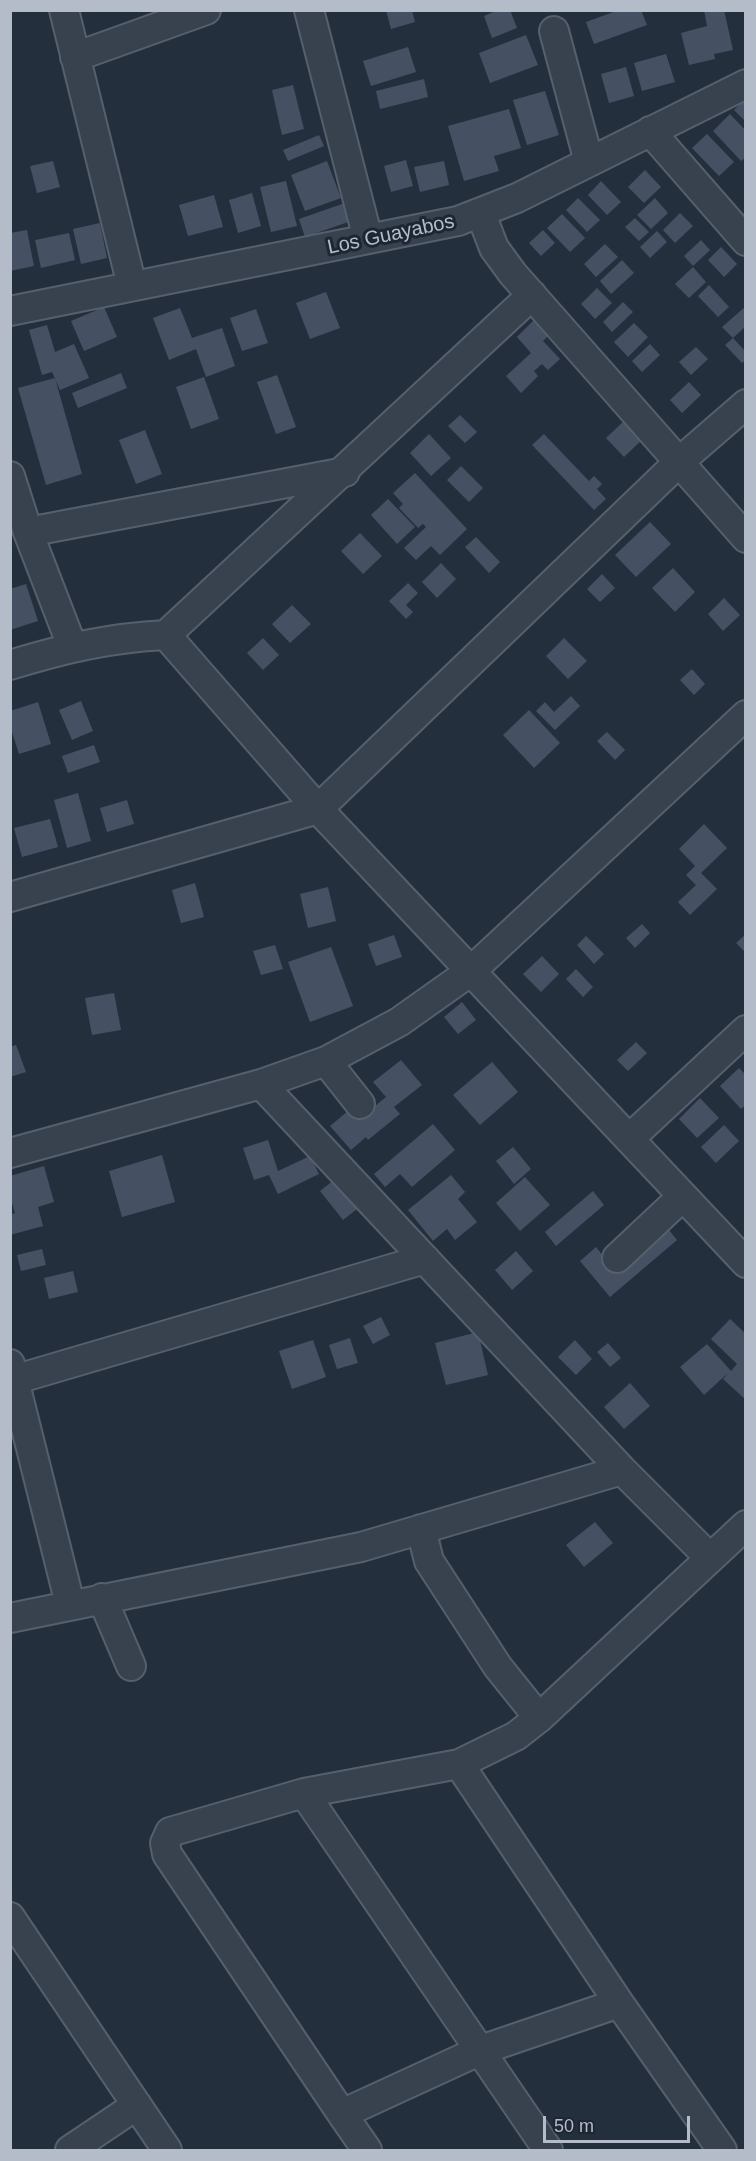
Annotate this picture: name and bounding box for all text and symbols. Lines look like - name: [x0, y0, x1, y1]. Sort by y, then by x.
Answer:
- street label: Los Guayabos: [325, 210, 457, 260]
- scale bar: [546, 2104, 693, 2142]
- text: 50 m: [554, 2116, 594, 2136]

